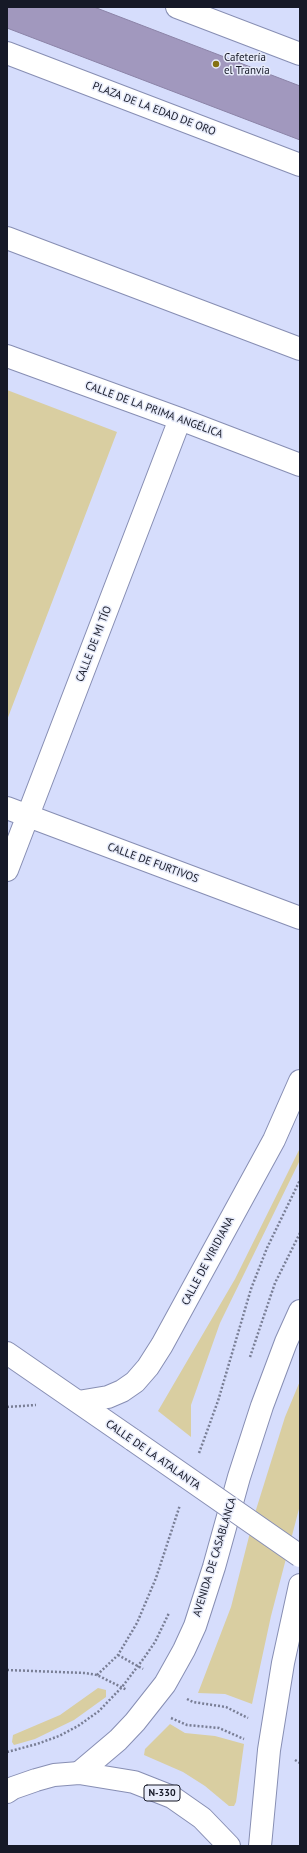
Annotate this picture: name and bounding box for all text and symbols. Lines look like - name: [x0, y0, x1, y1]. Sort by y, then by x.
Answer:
- place label: Cafetería el Tranvía: [224, 51, 270, 77]
- marker: Cafetería el Tranvía: [211, 59, 221, 69]
- street label: PLAZA DE LA EDAD DE ORO: [90, 79, 218, 139]
- street label: CALLE DE LA PRIMA ANGÉLICA: [83, 379, 225, 441]
- street label: CALLE DE MI TÍO: [73, 604, 115, 684]
- street label: CALLE DE FURTIVOS: [106, 840, 200, 886]
- street label: CALLE DE VIRIDIANA: [179, 1214, 237, 1308]
- street label: CALLE DE LA ATALANTA: [103, 1417, 203, 1493]
- street label: AVENIDA DE CASABLANCA: [191, 1496, 239, 1618]
- road number: N-330: [144, 1785, 180, 1801]

